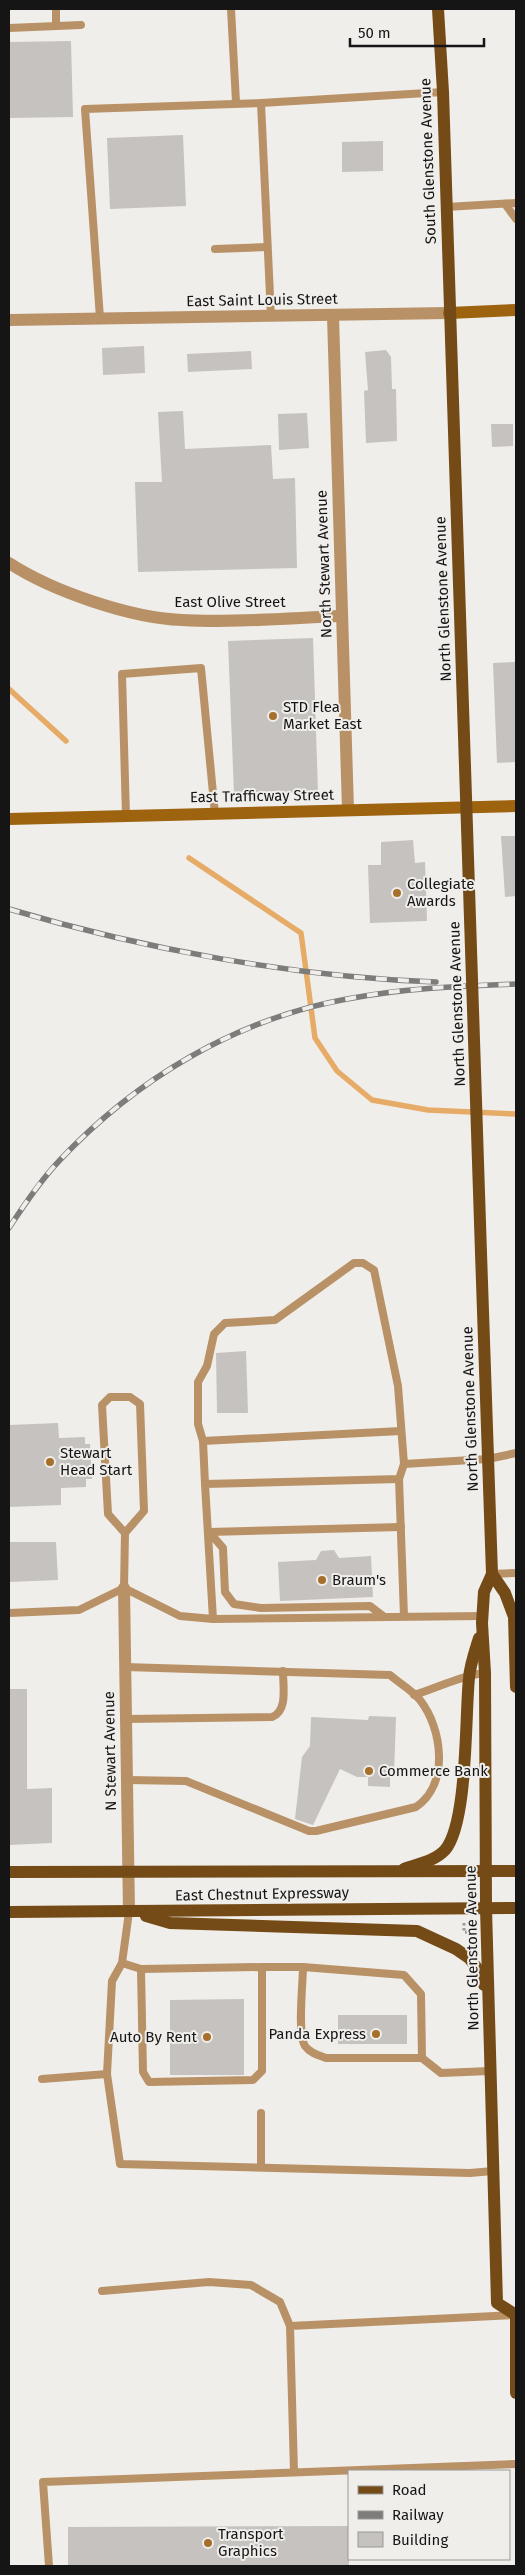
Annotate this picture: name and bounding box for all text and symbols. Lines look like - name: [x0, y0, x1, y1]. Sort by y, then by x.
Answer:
- scale bar: [350, 15, 484, 47]
- text: 50 m: [358, 24, 391, 42]
- street label: South Glenstone Avenue: [416, 78, 440, 244]
- street label: East Saint Louis Street: [186, 290, 338, 310]
- street label: North Stewart Avenue: [312, 490, 336, 638]
- street label: North Glenstone Avenue: [431, 516, 455, 682]
- street label: East Olive Street: [174, 593, 286, 611]
- place label: STD Flea Market East: [283, 698, 363, 733]
- marker: STD Flea Market East: [267, 710, 279, 722]
- street label: East Trafficway Street: [190, 786, 335, 806]
- place label: Collegiate Awards: [407, 875, 474, 910]
- marker: Collegiate Awards: [391, 887, 403, 899]
- street label: North Glenstone Avenue: [445, 921, 469, 1087]
- street label: North Glenstone Avenue: [458, 1326, 482, 1492]
- place label: Stewart Head Start: [60, 1444, 133, 1479]
- marker: Stewart Head Start: [44, 1456, 56, 1468]
- place label: Braum's: [332, 1571, 386, 1589]
- marker: Braum's: [316, 1574, 328, 1586]
- street label: N Stewart Avenue: [100, 1691, 120, 1811]
- place label: Commerce Bank: [379, 1762, 488, 1780]
- marker: Commerce Bank: [363, 1765, 375, 1777]
- street label: North Glenstone Avenue: [462, 1865, 482, 2031]
- street label: East Chestnut Expressway: [175, 1883, 350, 1905]
- place label: Panda Express: [268, 2025, 366, 2043]
- place label: Auto By Rent: [110, 2028, 198, 2046]
- marker: Panda Express: [370, 2028, 382, 2040]
- marker: Auto By Rent: [201, 2031, 213, 2043]
- legend: [348, 2470, 510, 2560]
- text: Road: [392, 2481, 427, 2499]
- text: Railway: [392, 2506, 444, 2524]
- place label: Transport Graphics: [218, 2525, 284, 2560]
- text: Building: [392, 2531, 448, 2549]
- marker: Transport Graphics: [202, 2537, 214, 2549]

